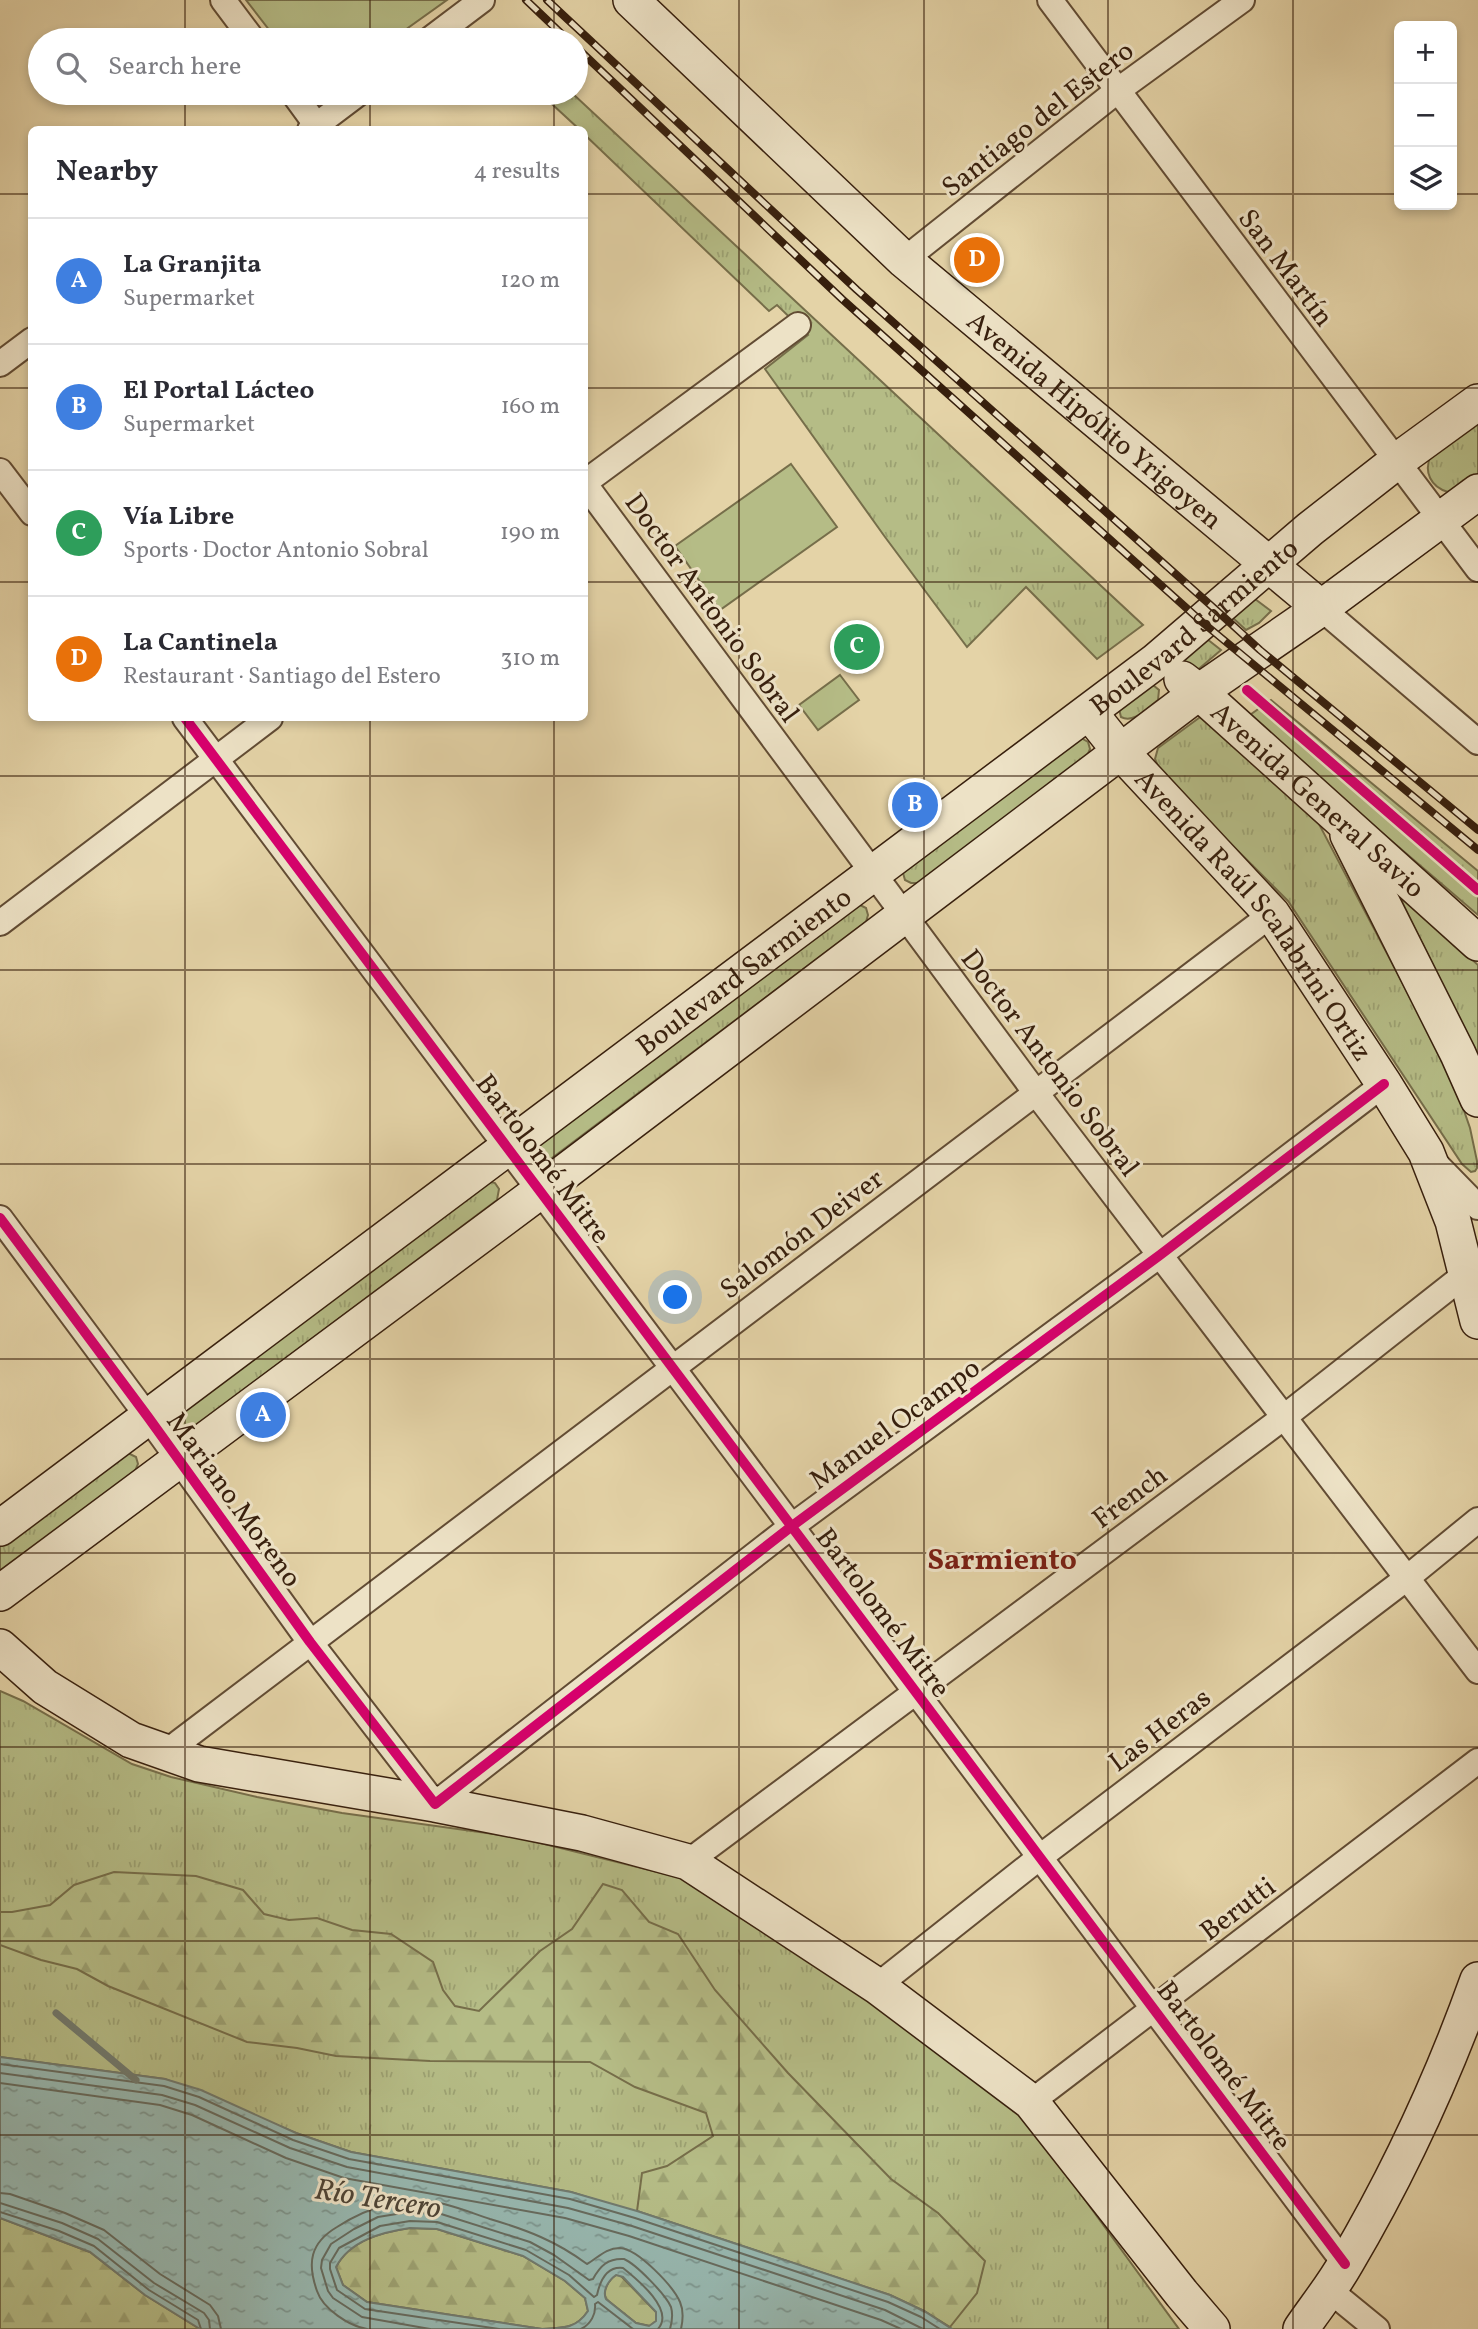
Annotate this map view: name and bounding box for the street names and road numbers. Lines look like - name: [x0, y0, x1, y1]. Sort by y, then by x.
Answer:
- street label: Santiago del Estero: [934, 32, 1143, 207]
- street label: San Martín: [1228, 201, 1342, 336]
- street label: Avenida Hipólito Yrigoyen: [957, 303, 1230, 540]
- street label: Doctor Antonio Sobral: [614, 486, 808, 731]
- street label: Boulevard Sarmiento: [1082, 530, 1308, 726]
- street label: Avenida General Savio: [1201, 694, 1433, 908]
- street label: Avenida Raúl Scalabrini Ortiz: [1124, 761, 1381, 1069]
- street label: Boulevard Sarmiento: [629, 879, 861, 1066]
- street label: Doctor Antonio Sobral: [951, 942, 1148, 1185]
- street label: Bartolomé Mitre: [465, 1066, 619, 1253]
- street label: Salomón Deiver: [712, 1160, 893, 1310]
- street label: Manuel Ocampo: [802, 1350, 989, 1500]
- street label: Mariano Moreno: [156, 1405, 310, 1596]
- street label: French: [1085, 1457, 1176, 1539]
- street label: Bartolomé Mitre: [805, 1520, 959, 1707]
- street label: Las Heras: [1101, 1680, 1220, 1782]
- street label: Berutti: [1192, 1869, 1285, 1951]
- street label: Bartolomé Mitre: [1146, 1973, 1300, 2160]

